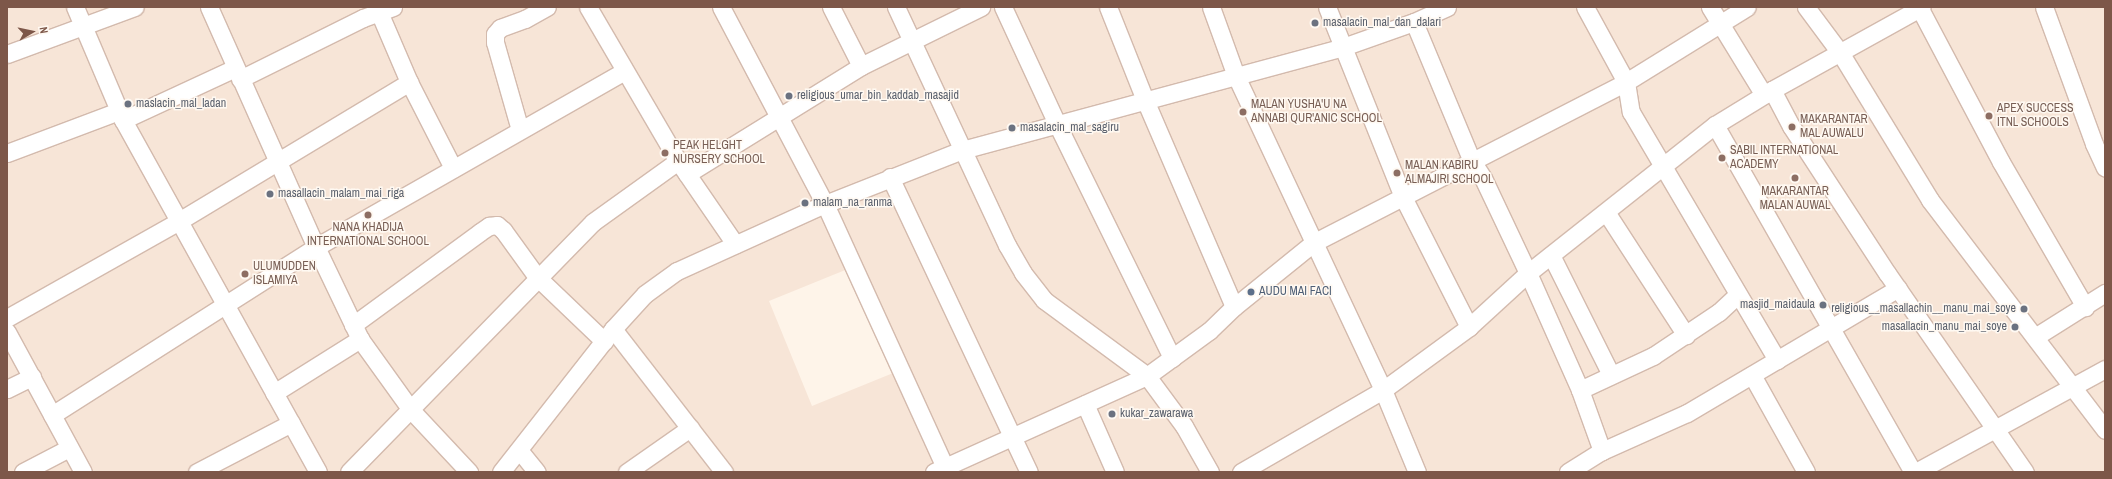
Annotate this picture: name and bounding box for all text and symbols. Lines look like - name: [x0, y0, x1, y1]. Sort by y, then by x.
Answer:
- north arrow: [12, 12, 52, 52]
- place label: masalacin_mal_dan_dalari: [1323, 16, 1441, 30]
- marker: masalacin_mal_dan_dalari: [1310, 18, 1320, 28]
- text: N: [36, 26, 51, 34]
- place label: religious_umar_bin_kaddab_masajid: [797, 89, 959, 103]
- marker: religious_umar_bin_kaddab_masajid: [784, 91, 794, 101]
- place label: maslacin_mal_ladan: [136, 97, 226, 111]
- place label: MALAN YUSHA'U NA ANNABI QUR'ANIC SCHOOL: [1251, 98, 1382, 126]
- marker: maslacin_mal_ladan: [123, 99, 133, 109]
- place label: APEX SUCCESS ITNL SCHOOLS: [1997, 102, 2074, 130]
- marker: MALAN YUSHA'U NA ANNABI QUR'ANIC SCHOOL: [1238, 107, 1248, 117]
- marker: APEX SUCCESS ITNL SCHOOLS: [1984, 111, 1994, 121]
- place label: MAKARANTAR MAL AUWALU: [1800, 113, 1868, 141]
- place label: masalacin_mal_sagiru: [1020, 121, 1119, 135]
- marker: MAKARANTAR MAL AUWALU: [1787, 122, 1797, 132]
- marker: masalacin_mal_sagiru: [1007, 123, 1017, 133]
- place label: PEAK HELGHT NURSERY SCHOOL: [673, 139, 765, 167]
- place label: SABIL INTERNATIONAL ACADEMY: [1730, 144, 1839, 172]
- marker: PEAK HELGHT NURSERY SCHOOL: [660, 148, 670, 158]
- marker: SABIL INTERNATIONAL ACADEMY: [1717, 153, 1727, 163]
- place label: MALAN KABIRU ALMAJIRI SCHOOL: [1405, 159, 1494, 187]
- marker: MALAN KABIRU ALMAJIRI SCHOOL: [1392, 168, 1402, 178]
- marker: MAKARANTAR MALAN AUWAL: [1790, 173, 1800, 183]
- place label: MAKARANTAR MALAN AUWAL: [1759, 185, 1831, 213]
- place label: masallacin_malam_mai_riga: [278, 187, 404, 201]
- marker: masallacin_malam_mai_riga: [265, 189, 275, 199]
- place label: malam_na_ranma: [813, 196, 892, 210]
- marker: malam_na_ranma: [800, 198, 810, 208]
- marker: NANA KHADIJA INTERNATIONAL SCHOOL: [363, 210, 373, 220]
- place label: NANA KHADIJA INTERNATIONAL SCHOOL: [307, 221, 429, 249]
- place label: ULUMUDDEN ISLAMIYA: [253, 260, 316, 288]
- marker: ULUMUDDEN ISLAMIYA: [240, 269, 250, 279]
- place label: AUDU MAI FACI: [1259, 285, 1332, 299]
- marker: AUDU MAI FACI: [1246, 287, 1256, 297]
- place label: masjid_maidaula: [1740, 298, 1815, 312]
- marker: masjid_maidaula: [1818, 300, 1828, 310]
- place label: religious__masallachin__manu_mai_soye: [1831, 302, 2016, 316]
- marker: religious__masallachin__manu_mai_soye: [2019, 304, 2029, 314]
- place label: masallacin_manu_mai_soye: [1882, 320, 2007, 334]
- marker: masallacin_manu_mai_soye: [2010, 322, 2020, 332]
- place label: kukar_zawarawa: [1120, 407, 1193, 421]
- marker: kukar_zawarawa: [1107, 409, 1117, 419]

